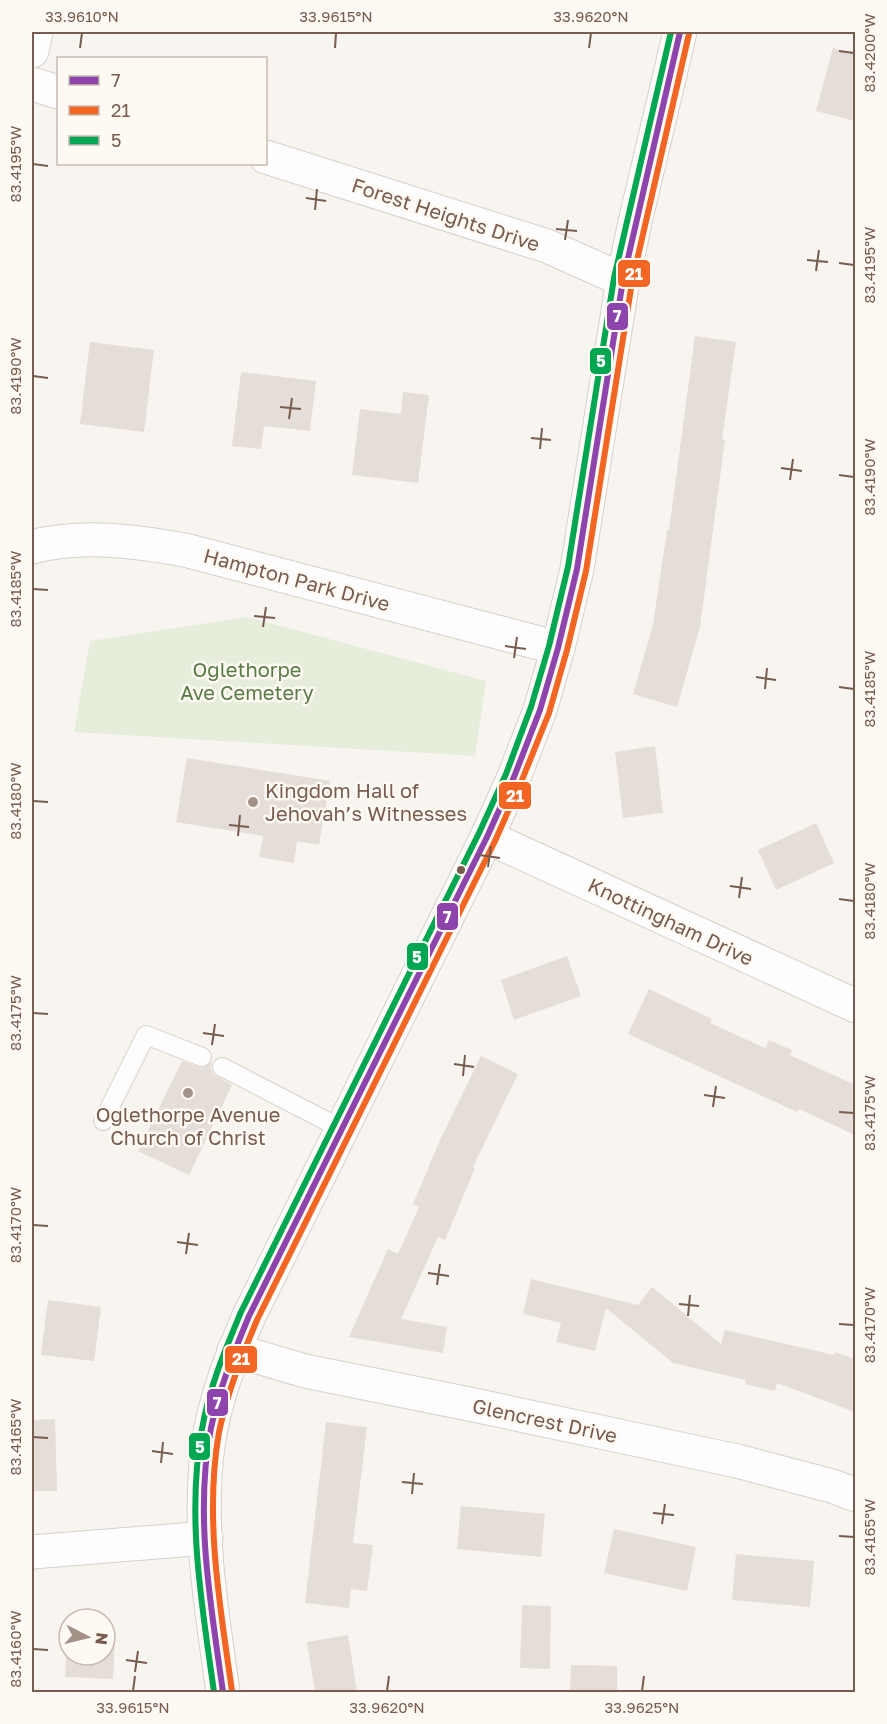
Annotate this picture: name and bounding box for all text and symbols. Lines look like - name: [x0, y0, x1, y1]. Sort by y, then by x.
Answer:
- text: 33.9610°N: [45, 7, 119, 25]
- text: 33.9615°N: [299, 7, 373, 25]
- text: 33.9620°N: [553, 7, 629, 25]
- text: 83.4200°W: [860, 13, 878, 93]
- legend: [57, 57, 267, 165]
- text: 7: [111, 69, 121, 91]
- text: 21: [111, 99, 130, 121]
- text: 83.4195°W: [6, 126, 24, 202]
- text: 5: [111, 129, 121, 151]
- street label: Forest Heights Drive: [349, 172, 543, 256]
- text: 83.4195°W: [860, 227, 878, 303]
- line badge: 21: [617, 259, 651, 288]
- text: 21: [625, 264, 643, 284]
- line badge: 7: [606, 302, 629, 331]
- text: 7: [613, 306, 622, 326]
- text: 83.4190°W: [6, 337, 24, 415]
- line badge: 5: [589, 347, 612, 375]
- text: 5: [596, 351, 606, 371]
- text: 83.4190°W: [860, 438, 878, 516]
- street label: Hampton Park Drive: [201, 543, 393, 615]
- text: 83.4185°W: [6, 551, 24, 627]
- text: 83.4185°W: [860, 651, 878, 727]
- park label: Oglethorpe Ave Cemetery: [180, 657, 314, 704]
- text: 83.4180°W: [6, 762, 24, 840]
- place label: Kingdom Hall of Jehovah’s Witnesses: [265, 778, 467, 825]
- line badge: 21: [498, 781, 532, 810]
- text: 21: [506, 786, 524, 806]
- marker: Kingdom Hall of Jehovah’s Witnesses: [246, 795, 260, 809]
- text: 83.4180°W: [860, 862, 878, 940]
- unlabelled marker: [455, 864, 467, 876]
- street label: Knottingham Drive: [584, 872, 758, 970]
- line badge: 7: [436, 902, 459, 931]
- text: 7: [443, 907, 452, 927]
- line badge: 5: [406, 942, 429, 971]
- text: 5: [412, 947, 422, 967]
- text: 83.4175°W: [6, 975, 24, 1051]
- text: 83.4175°W: [860, 1075, 878, 1151]
- marker: Oglethorpe Avenue Church of Christ: [181, 1086, 195, 1100]
- place label: Oglethorpe Avenue Church of Christ: [96, 1102, 280, 1149]
- text: 83.4170°W: [6, 1187, 24, 1263]
- text: 83.4170°W: [860, 1287, 878, 1363]
- line badge: 21: [224, 1345, 258, 1374]
- text: 21: [232, 1349, 250, 1369]
- line badge: 7: [206, 1388, 229, 1417]
- text: 7: [213, 1393, 222, 1413]
- street label: Glencrest Drive: [470, 1393, 620, 1447]
- text: 83.4165°W: [6, 1399, 24, 1475]
- line badge: 5: [188, 1432, 211, 1461]
- text: 5: [195, 1437, 205, 1457]
- text: 83.4165°W: [860, 1499, 878, 1575]
- north arrow: [57, 1607, 117, 1667]
- text: 83.4160°W: [6, 1610, 24, 1688]
- text: N: [91, 1632, 113, 1646]
- text: 33.9615°N: [96, 1698, 170, 1716]
- text: 33.9620°N: [349, 1698, 425, 1716]
- text: 33.9625°N: [605, 1698, 679, 1716]

